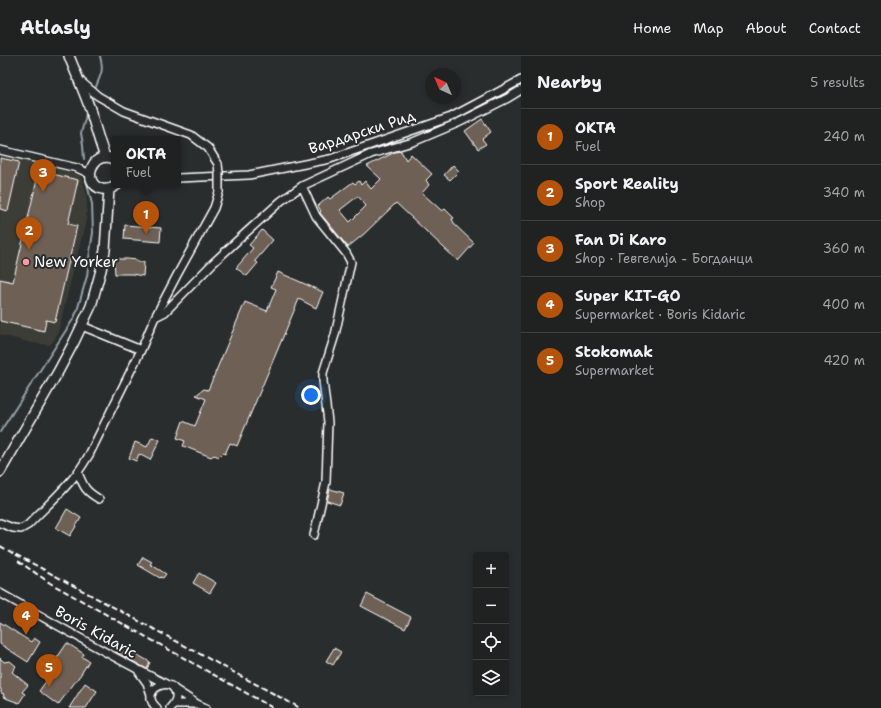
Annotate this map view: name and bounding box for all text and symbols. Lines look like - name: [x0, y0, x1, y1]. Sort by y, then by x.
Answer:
- text: Atlasly: [20, 15, 91, 40]
- text: Home: [633, 19, 672, 37]
- text: Map: [694, 19, 724, 37]
- text: About: [746, 19, 787, 37]
- text: Contact: [809, 19, 861, 37]
- north arrow: [425, 68, 461, 104]
- text: Nearby: [537, 71, 602, 93]
- text: 5 results: [810, 74, 865, 91]
- street label: Вардарски Рид: [306, 105, 418, 159]
- text: OKTA: [575, 118, 616, 138]
- text: 1: [547, 128, 553, 145]
- text: 240 m: [823, 128, 865, 145]
- popup: [111, 136, 181, 188]
- text: Fuel: [575, 138, 600, 155]
- text: OKTA: [126, 144, 166, 164]
- pin: 3: [30, 159, 56, 192]
- text: Fuel: [126, 164, 151, 181]
- text: Sport Reality: [575, 174, 679, 194]
- text: 2: [545, 184, 555, 201]
- text: 340 m: [823, 184, 865, 201]
- text: Shop: [575, 194, 605, 211]
- pin: 1: [133, 201, 159, 234]
- pin: 2: [16, 217, 42, 250]
- text: Fan Di Karo: [575, 230, 667, 250]
- text: 3: [545, 240, 555, 257]
- text: 360 m: [823, 240, 865, 257]
- text: Shop · Гевгелија - Богданци: [575, 250, 753, 267]
- place label: New Yorker: [34, 252, 118, 272]
- marker: New Yorker: [21, 257, 31, 267]
- text: Super KIT-GO: [575, 286, 680, 306]
- text: 4: [545, 296, 555, 313]
- text: 400 m: [822, 296, 865, 313]
- text: Supermarket · Boris Kidaric: [575, 306, 746, 323]
- text: Stokomak: [575, 342, 653, 362]
- text: 5: [546, 352, 554, 369]
- text: 420 m: [823, 352, 865, 369]
- text: Supermarket: [575, 362, 654, 379]
- your location: [301, 385, 321, 405]
- map controls: [473, 552, 509, 696]
- button: +: [473, 552, 509, 588]
- button: −: [473, 588, 509, 624]
- street label: Boris Kidaric: [51, 601, 141, 663]
- pin: 4: [13, 602, 39, 635]
- button: locate: [473, 624, 509, 660]
- pin: 5: [36, 654, 62, 687]
- button: layers: [473, 660, 509, 696]

